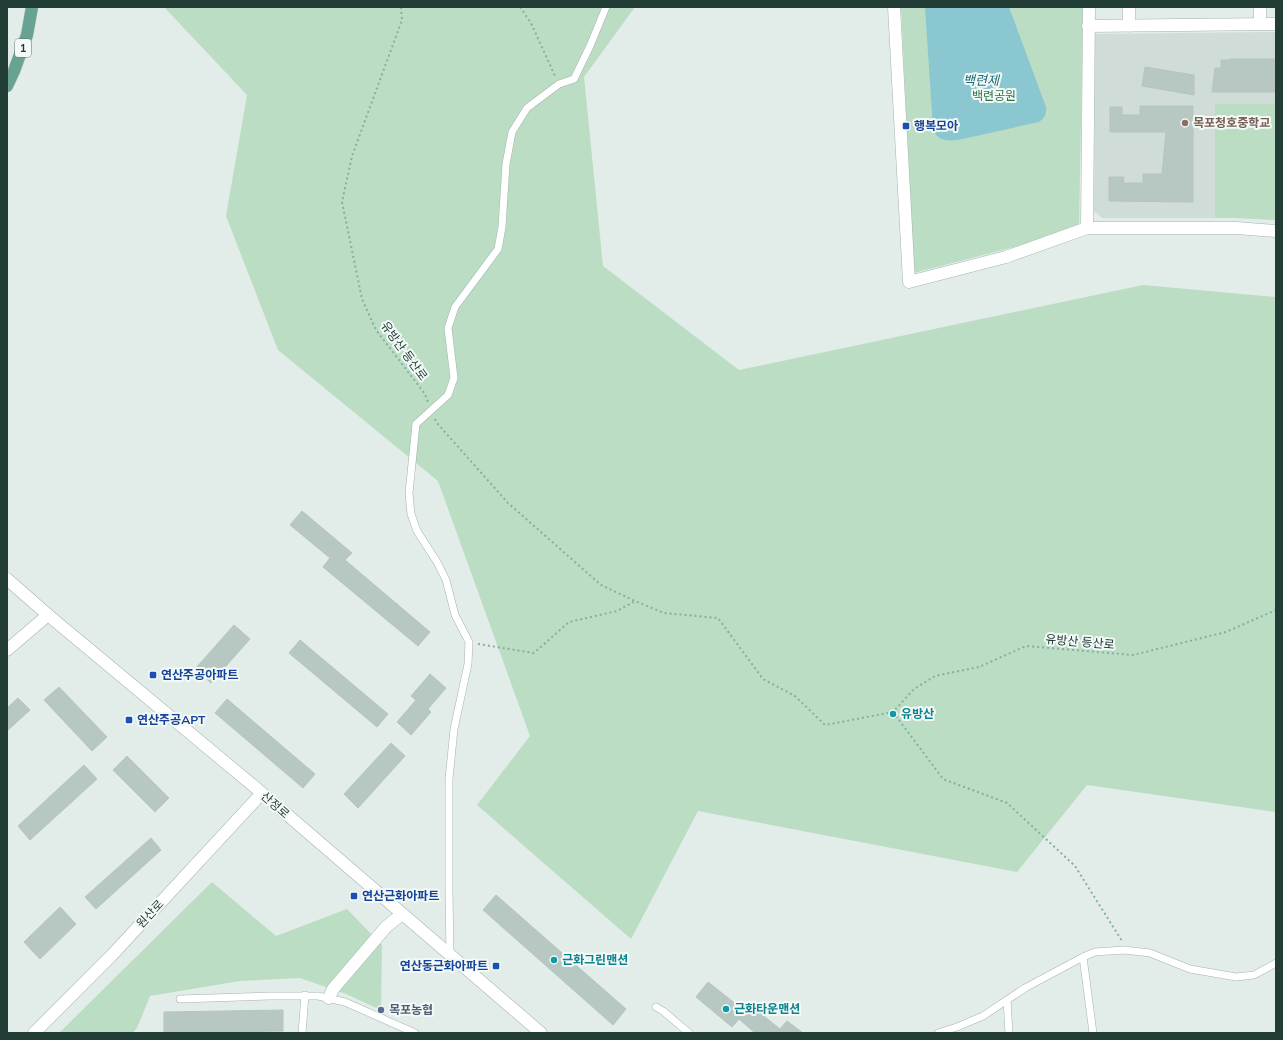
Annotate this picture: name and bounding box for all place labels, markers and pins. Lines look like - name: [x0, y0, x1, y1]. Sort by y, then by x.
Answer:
- place label: 목포청호중학교: [1193, 115, 1270, 130]
- place label: 행복모아: [914, 118, 958, 133]
- marker: 목포청호중학교: [1180, 118, 1190, 128]
- marker: 행복모아: [901, 121, 911, 131]
- place label: 연산주공아파트: [161, 667, 238, 682]
- marker: 연산주공아파트: [148, 670, 158, 680]
- place label: 유방산: [901, 706, 934, 721]
- marker: 유방산: [888, 709, 898, 719]
- place label: 연산주공APT: [137, 712, 206, 727]
- marker: 연산주공APT: [124, 715, 134, 725]
- place label: 연산근화아파트: [362, 888, 439, 903]
- marker: 연산근화아파트: [349, 891, 359, 901]
- place label: 근화그린맨션: [562, 952, 628, 967]
- marker: 근화그린맨션: [549, 955, 559, 965]
- place label: 연산동근화아파트: [400, 958, 488, 973]
- marker: 연산동근화아파트: [491, 961, 501, 971]
- place label: 근화타운맨션: [734, 1001, 800, 1016]
- place label: 목포농협: [389, 1002, 433, 1017]
- marker: 근화타운맨션: [721, 1004, 731, 1014]
- marker: 목포농협: [376, 1005, 386, 1015]

